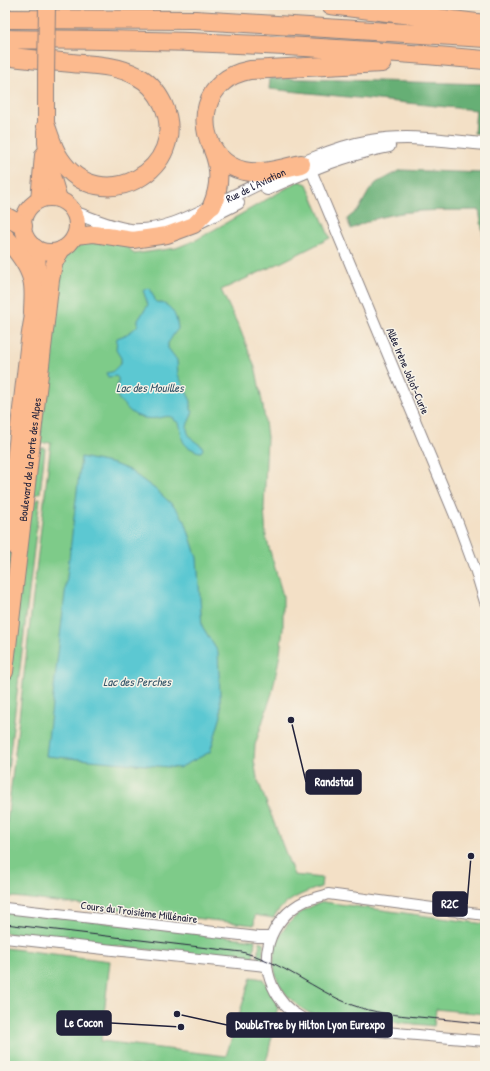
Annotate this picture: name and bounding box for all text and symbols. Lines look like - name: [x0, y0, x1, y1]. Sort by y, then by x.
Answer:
- street label: Rue de l'Aviation: [224, 165, 288, 206]
- street label: Allée Irène Joliot-Curie: [383, 326, 433, 417]
- water label: Lac des Mouilles: [116, 379, 185, 396]
- street label: Boulevard de la Porte des Alpes: [16, 397, 44, 522]
- water label: Lac des Perches: [103, 673, 172, 690]
- callout: Randstad: [306, 770, 361, 794]
- text: Randstad: [315, 773, 354, 790]
- callout: R2C: [433, 892, 467, 916]
- text: R2C: [441, 895, 459, 912]
- street label: Cours du Troisième Millénaire: [80, 898, 199, 926]
- callout: Le Cocon: [57, 1011, 111, 1035]
- callout: DoubleTree by Hilton Lyon Eurexpo: [227, 1013, 392, 1037]
- text: Le Cocon: [65, 1014, 104, 1031]
- text: DoubleTree by Hilton Lyon Eurexpo: [235, 1016, 385, 1034]

